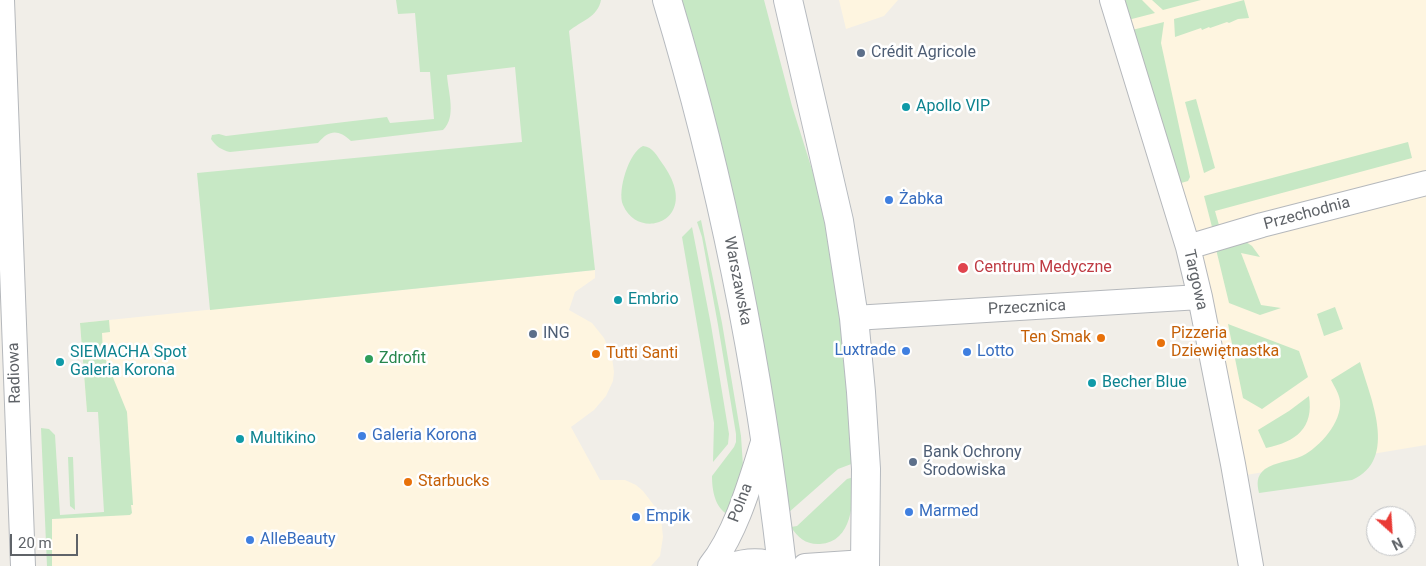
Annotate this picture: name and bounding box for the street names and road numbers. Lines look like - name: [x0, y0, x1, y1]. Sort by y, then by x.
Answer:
- street label: Przechodnia: [1262, 193, 1352, 235]
- street label: Warszawska: [719, 235, 755, 327]
- street label: Targowa: [1179, 248, 1211, 312]
- street label: Przecznica: [988, 296, 1066, 320]
- street label: Radiowa: [4, 342, 26, 404]
- street label: Polna: [725, 481, 757, 525]

